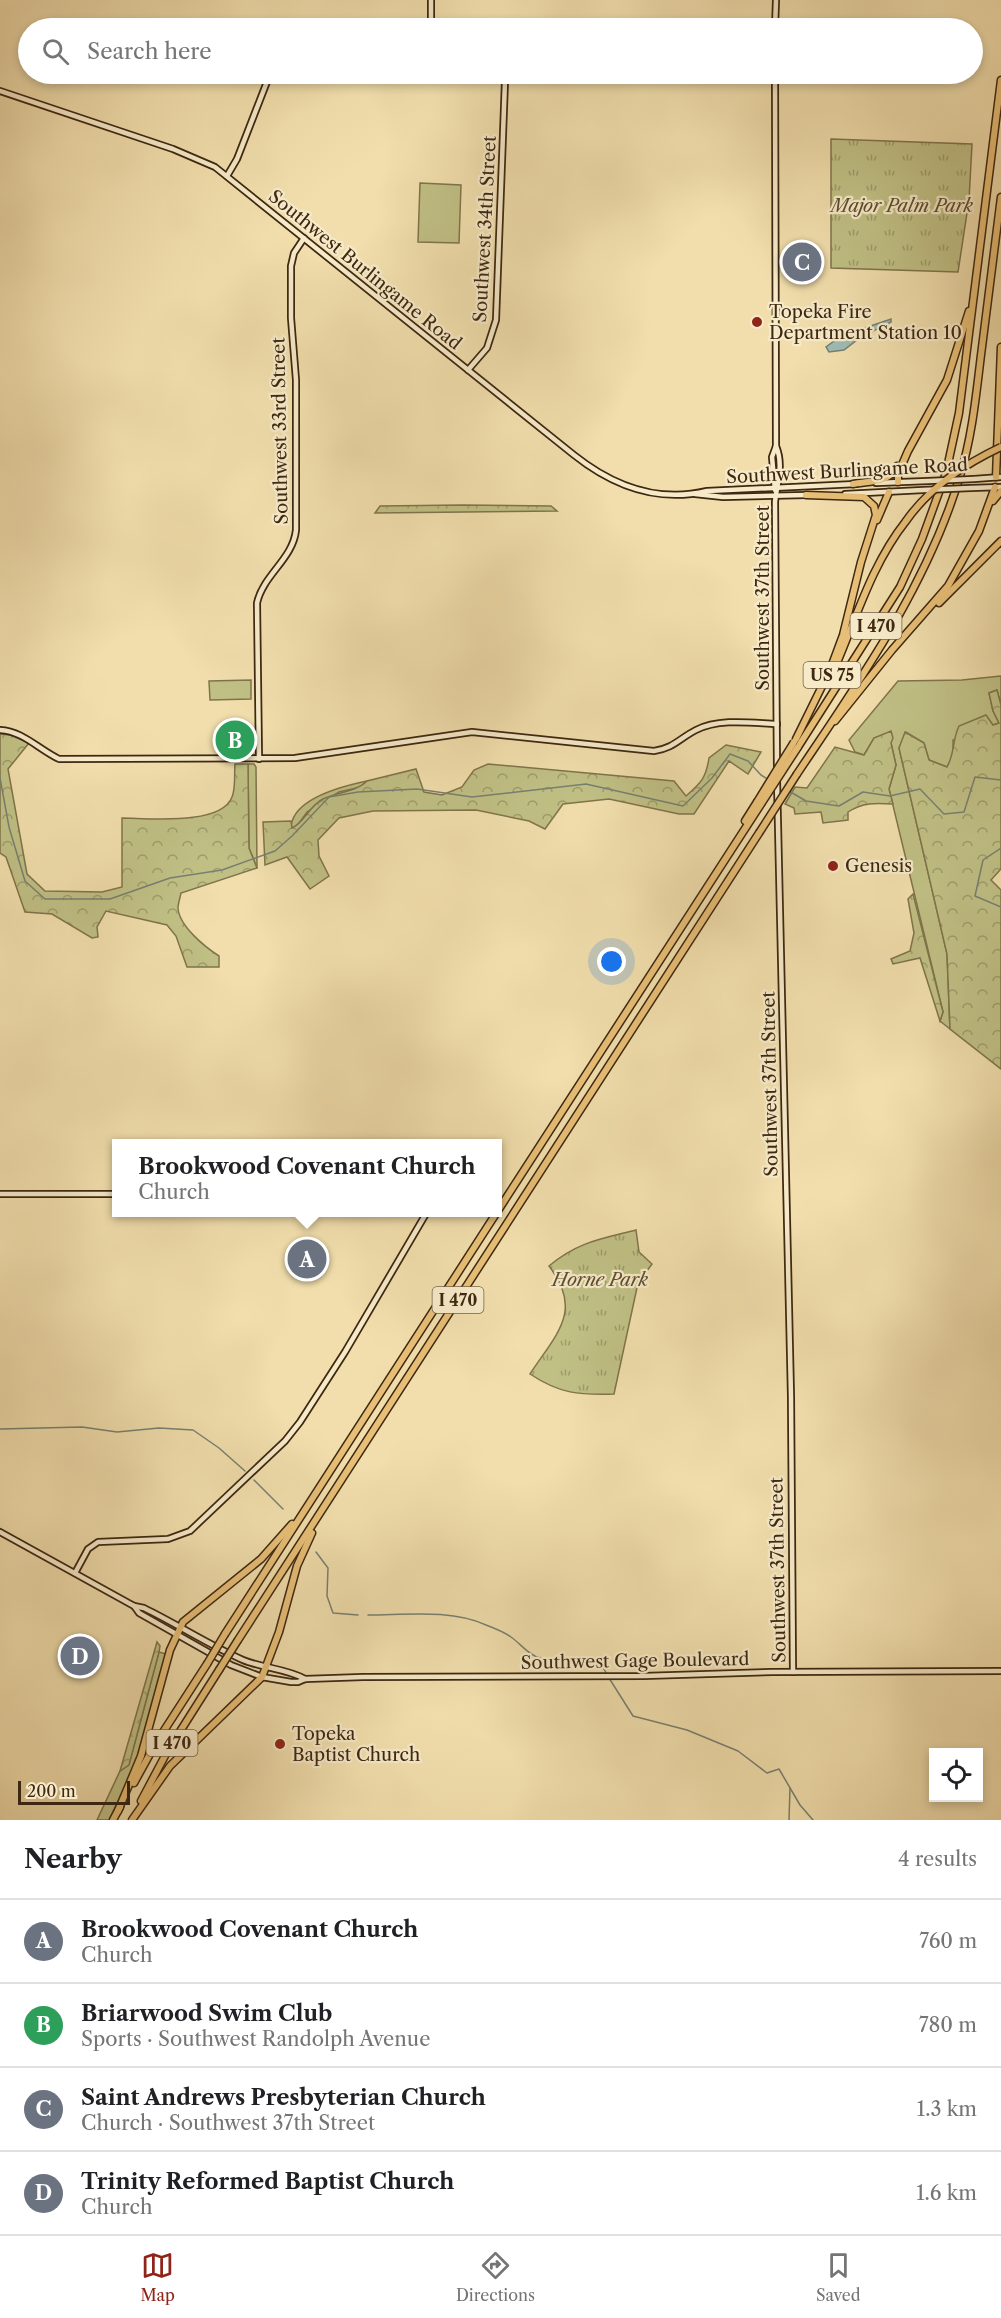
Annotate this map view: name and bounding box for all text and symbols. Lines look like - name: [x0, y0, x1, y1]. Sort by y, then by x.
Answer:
- search box: [18, 18, 983, 84]
- icon: search: [39, 35, 72, 68]
- text: Search here: [87, 38, 212, 65]
- street label: Southwest 34th Street: [469, 134, 501, 323]
- street label: Southwest Burlingame Road: [264, 185, 466, 355]
- park label: Major Palm Park: [829, 195, 974, 217]
- pin: C: [782, 240, 822, 284]
- place label: Topeka Fire Department Station 10: [769, 301, 962, 344]
- marker: Topeka Fire Department Station 10: [750, 315, 764, 329]
- street label: Southwest 33rd Street: [267, 336, 293, 525]
- street label: Southwest Burlingame Road: [726, 454, 968, 488]
- street label: Southwest 37th Street: [752, 505, 774, 691]
- road number: I 470: [850, 613, 902, 639]
- road number: US 75: [804, 662, 860, 688]
- pin: B: [216, 718, 254, 762]
- place label: Genesis: [845, 855, 912, 877]
- marker: Genesis: [826, 859, 840, 873]
- your location: [597, 947, 626, 976]
- street label: Southwest 37th Street: [757, 990, 783, 1177]
- popup: [112, 1139, 502, 1217]
- text: Brookwood Covenant Church: [138, 1153, 476, 1180]
- text: Church: [138, 1180, 210, 1204]
- pin: A: [288, 1236, 326, 1282]
- park label: Horne Park: [550, 1269, 649, 1291]
- road number: I 470: [432, 1287, 484, 1313]
- street label: Southwest 37th Street: [765, 1476, 791, 1663]
- pin: D: [60, 1634, 100, 1678]
- street label: Southwest Gage Boulevard: [521, 1648, 749, 1674]
- place label: Topeka Baptist Church: [292, 1723, 420, 1766]
- road number: I 470: [146, 1730, 198, 1756]
- marker: Topeka Baptist Church: [273, 1737, 287, 1751]
- map controls: [929, 1748, 983, 1802]
- button: locate: [929, 1748, 983, 1802]
- scale bar: [18, 1778, 130, 1806]
- text: 200 m: [27, 1781, 76, 1801]
- text: Nearby: [24, 1843, 122, 1875]
- text: 4 results: [898, 1847, 977, 1871]
- text: Brookwood Covenant Church: [81, 1916, 418, 1943]
- text: A: [36, 1929, 51, 1953]
- text: 760 m: [919, 1929, 977, 1953]
- text: Church: [81, 1943, 152, 1967]
- text: Briarwood Swim Club: [81, 2000, 332, 2027]
- text: B: [36, 2013, 51, 2037]
- text: 780 m: [919, 2013, 977, 2037]
- text: Sports · Southwest Randolph Avenue: [81, 2027, 430, 2051]
- text: Saint Andrews Presbyterian Church: [81, 2084, 486, 2111]
- text: C: [35, 2097, 52, 2121]
- text: 1.3 km: [917, 2097, 977, 2121]
- text: Church · Southwest 37th Street: [81, 2111, 375, 2135]
- text: Trinity Reformed Baptist Church: [81, 2168, 454, 2195]
- text: D: [35, 2181, 52, 2205]
- text: 1.6 km: [916, 2181, 977, 2205]
- text: Church: [81, 2195, 152, 2219]
- tab: Map: [141, 2249, 175, 2305]
- tab: Directions: [456, 2249, 535, 2305]
- tab: Saved: [816, 2249, 860, 2305]

